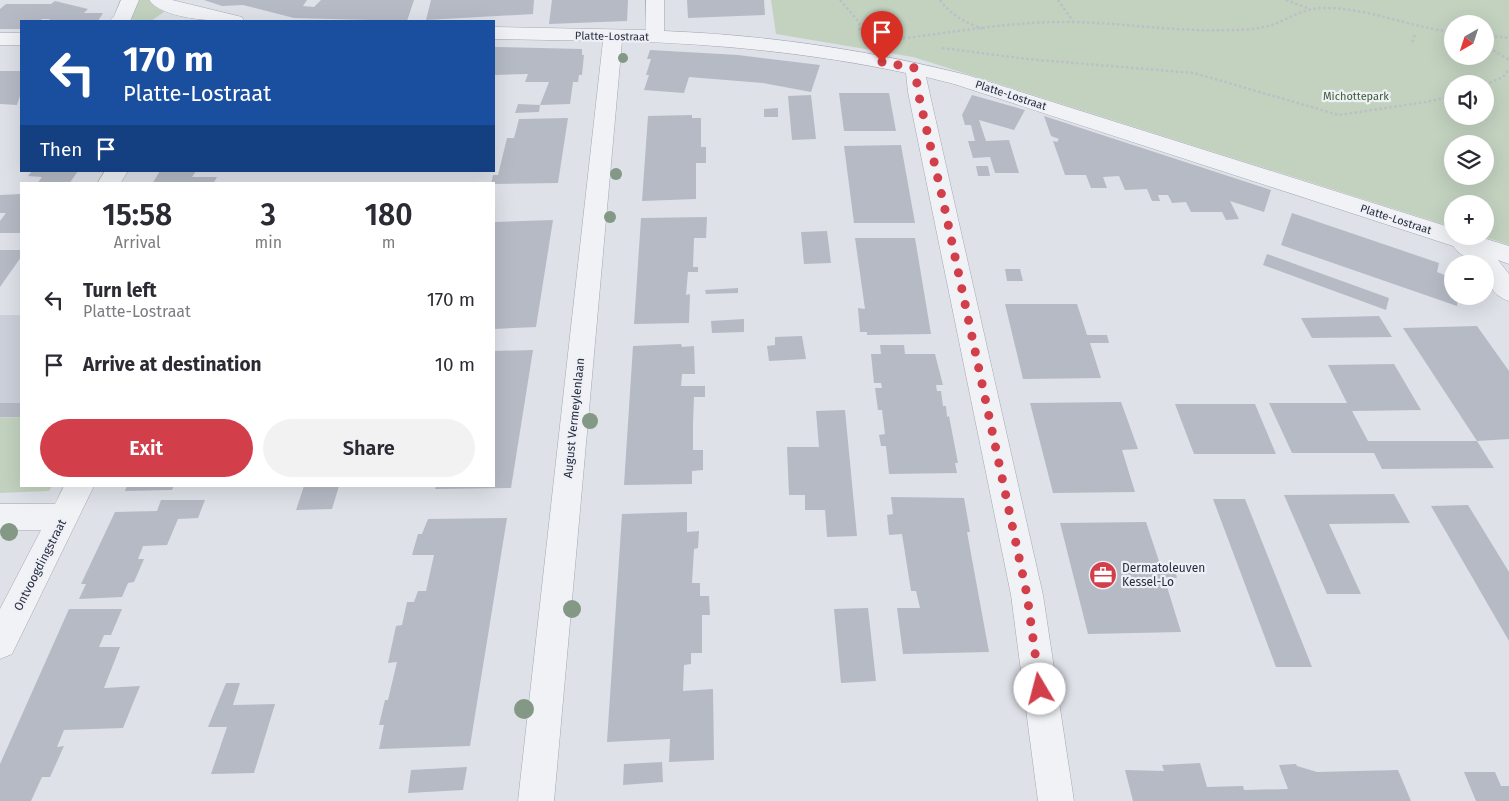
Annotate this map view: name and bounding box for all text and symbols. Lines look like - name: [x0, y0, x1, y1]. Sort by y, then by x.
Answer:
- pin: [861, 11, 903, 62]
- north arrow: [1444, 15, 1494, 65]
- map controls: [1444, 15, 1494, 305]
- icon: arrive: [868, 18, 896, 46]
- street label: Platte-Lostraat: [575, 29, 649, 44]
- text: 170 m: [123, 38, 214, 80]
- icon: left: [40, 40, 105, 105]
- button: sound: [1444, 75, 1494, 125]
- street label: Platte-Lostraat: [974, 78, 1048, 113]
- text: Platte-Lostraat: [123, 80, 271, 107]
- park label: Michottepark: [1323, 90, 1389, 103]
- icon: arrive: [92, 135, 120, 163]
- button: layers: [1444, 135, 1494, 185]
- text: Then: [40, 138, 82, 161]
- button: +: [1444, 195, 1494, 245]
- text: 15:58: [102, 197, 172, 233]
- text: 3: [261, 197, 276, 233]
- text: 180: [364, 197, 413, 233]
- street label: Platte-Lostraat: [1359, 202, 1433, 237]
- text: Arrival: [114, 233, 161, 252]
- text: min: [255, 233, 282, 252]
- text: m: [382, 233, 395, 252]
- button: −: [1444, 255, 1494, 305]
- text: Turn left: [83, 279, 157, 302]
- icon: left: [40, 286, 68, 314]
- text: 170 m: [427, 288, 475, 311]
- text: Platte-Lostraat: [83, 302, 191, 321]
- icon: arrive: [40, 351, 68, 379]
- text: Arrive at destination: [83, 353, 262, 376]
- text: 10 m: [435, 353, 475, 376]
- street label: August Vermeylenlaan: [561, 357, 587, 479]
- button: Exit: [40, 419, 253, 477]
- button: Share: [263, 419, 475, 477]
- street label: Ontvoogdingstraat: [11, 516, 69, 613]
- office icon: Dermatoleuven Kessel-Lo: [1088, 560, 1118, 590]
- place label: Dermatoleuven Kessel-Lo: [1122, 561, 1205, 589]
- position arrow: [1013, 662, 1065, 714]

